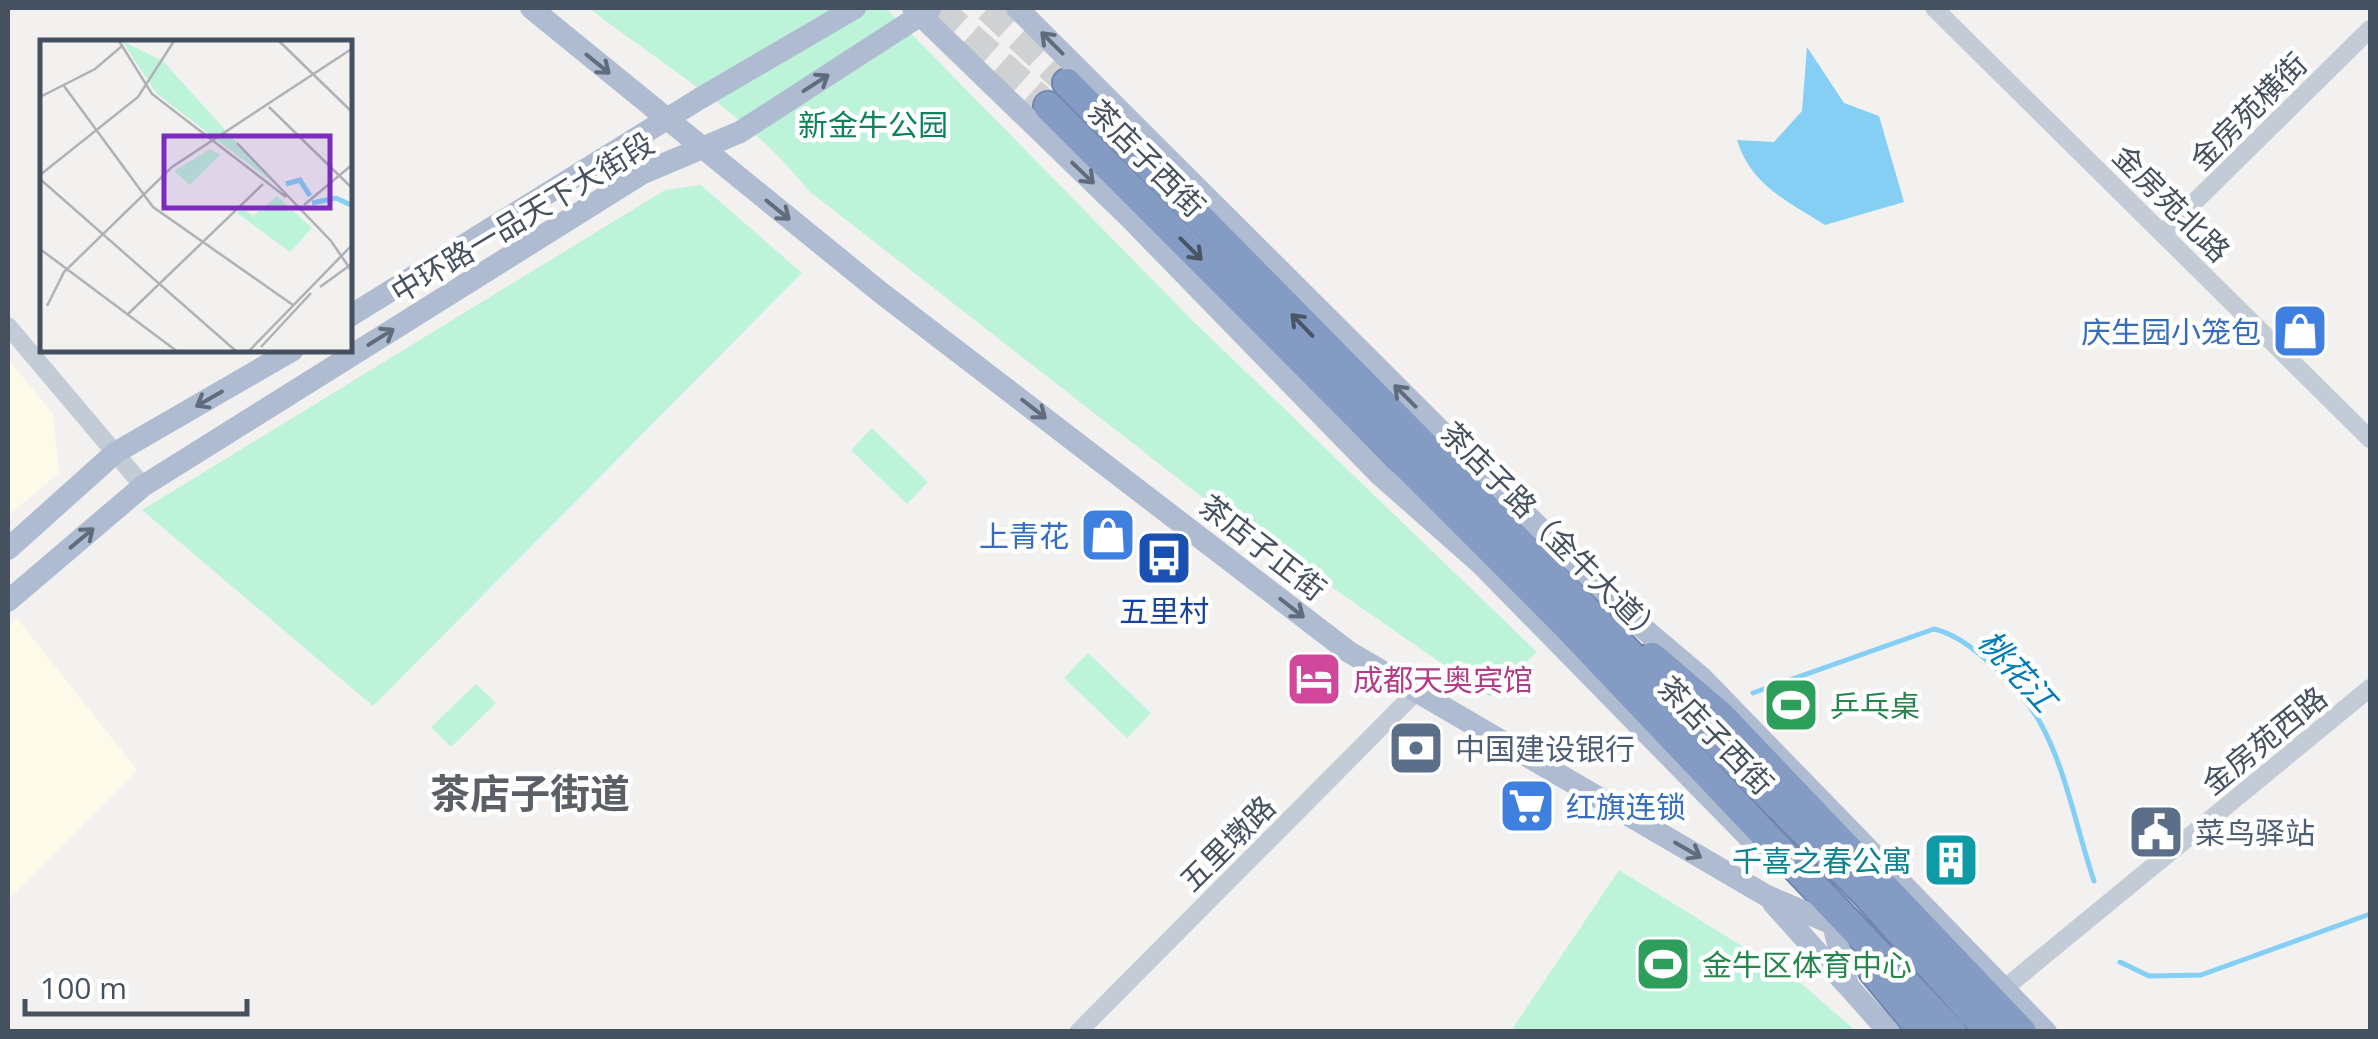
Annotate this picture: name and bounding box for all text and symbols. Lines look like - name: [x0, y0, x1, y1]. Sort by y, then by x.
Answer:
- one-way arrow: [1040, 31, 1064, 55]
- inset map: [40, 40, 352, 352]
- street label: 金房苑横街: [2180, 43, 2316, 179]
- one-way arrow: [585, 53, 611, 75]
- one-way arrow: [802, 72, 830, 93]
- street label: 茶店子西街: [1079, 90, 1215, 226]
- park label: 新金牛公园: [798, 104, 948, 145]
- street label: 中环路一品天下大街段: [383, 122, 661, 312]
- street label: 金房苑北路: [2104, 135, 2240, 271]
- one-way arrow: [1071, 161, 1095, 185]
- one-way arrow: [764, 199, 790, 221]
- one-way arrow: [1179, 237, 1203, 261]
- shop icon: 庆生园小笼包: [2270, 301, 2330, 361]
- place label: 庆生园小笼包: [2081, 311, 2261, 352]
- one-way arrow: [1290, 313, 1314, 337]
- one-way arrow: [366, 327, 394, 348]
- one-way arrow: [1394, 384, 1418, 408]
- one-way arrow: [195, 389, 224, 409]
- one-way arrow: [1021, 398, 1047, 420]
- street label: 茶店子路（金牛大道）: [1432, 412, 1674, 654]
- street label: 茶店子正街: [1191, 485, 1335, 609]
- shop icon: 上青花: [1078, 505, 1138, 565]
- place label: 上青花: [979, 515, 1069, 556]
- one-way arrow: [69, 527, 95, 549]
- bus stop icon: 五里村: [1134, 528, 1194, 588]
- place label: 五里村: [1119, 590, 1209, 631]
- one-way arrow: [1278, 597, 1305, 618]
- water label: 桃花江: [1970, 620, 2068, 722]
- hotel icon: 成都天奥宾馆: [1284, 649, 1344, 709]
- place label: 成都天奥宾馆: [1353, 659, 1533, 700]
- street label: 茶店子西街: [1649, 667, 1783, 803]
- sports icon: 乒乓桌: [1761, 675, 1821, 735]
- street label: 金房苑西路: [2193, 677, 2335, 803]
- place label: 乒乓桌: [1830, 685, 1920, 726]
- bank icon: 中国建设银行: [1386, 718, 1446, 778]
- place label: 中国建设银行: [1455, 728, 1635, 769]
- district label: 茶店子街道: [430, 765, 630, 820]
- supermarket icon: 红旗连锁: [1497, 776, 1557, 836]
- street label: 五里墩路: [1170, 786, 1284, 900]
- place label: 红旗连锁: [1566, 786, 1686, 827]
- public building icon: 菜鸟驿站: [2126, 802, 2186, 862]
- place label: 菜鸟驿站: [2195, 812, 2315, 853]
- building icon: 千喜之春公寓: [1921, 830, 1981, 890]
- place label: 千喜之春公寓: [1732, 840, 1912, 881]
- one-way arrow: [1673, 841, 1702, 861]
- sports icon: 金牛区体育中心: [1633, 934, 1693, 994]
- place label: 金牛区体育中心: [1702, 944, 1912, 985]
- scale bar: [25, 954, 248, 1016]
- text: 100 m: [40, 967, 127, 1008]

